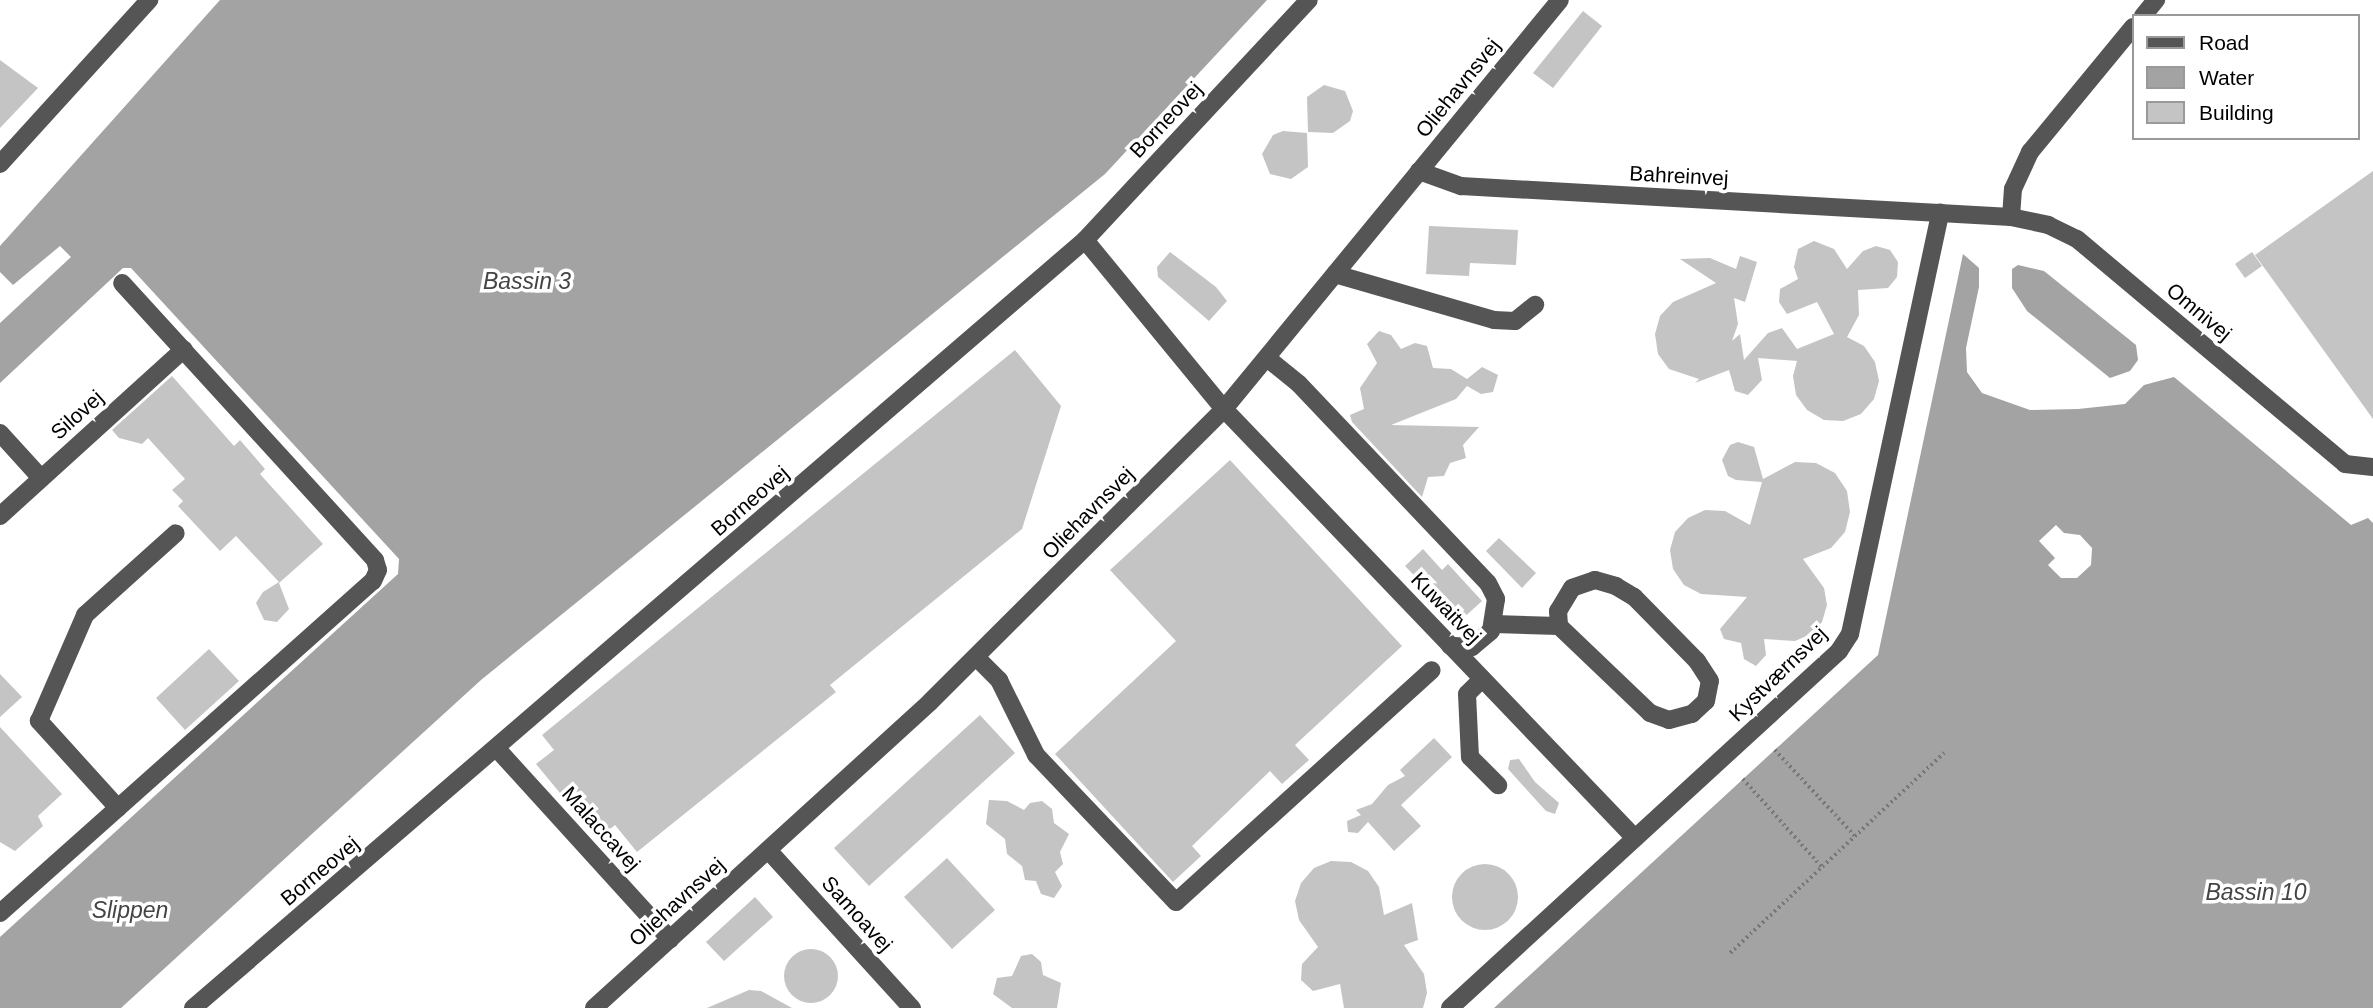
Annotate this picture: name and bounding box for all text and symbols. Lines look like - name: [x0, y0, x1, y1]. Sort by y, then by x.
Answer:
- legend: [2132, 14, 2359, 140]
- text: Road: [2199, 31, 2249, 54]
- street label: Oliehavnsvej: [1410, 33, 1506, 143]
- text: Water: [2199, 66, 2254, 89]
- street label: Borneovej: [1125, 77, 1207, 163]
- text: Building: [2199, 101, 2274, 124]
- street label: Bahreinvej: [1629, 161, 1729, 191]
- water label: Bassin 3: [483, 267, 571, 295]
- street label: Omnivej: [2161, 278, 2237, 346]
- street label: Silovej: [46, 385, 108, 445]
- street label: Borneovej: [706, 460, 794, 542]
- street label: Oliehavnsvej: [1037, 462, 1139, 564]
- street label: Kuwaitvej: [1406, 567, 1486, 649]
- street label: Kystværnsvej: [1724, 621, 1832, 727]
- street label: Malaccavej: [556, 782, 646, 876]
- street label: Borneovej: [276, 831, 364, 911]
- street label: Oliehavnsvej: [624, 852, 730, 952]
- street label: Samoavej: [816, 871, 898, 957]
- water label: Bassin 10: [2205, 878, 2307, 906]
- water label: Slippen: [92, 896, 168, 924]

